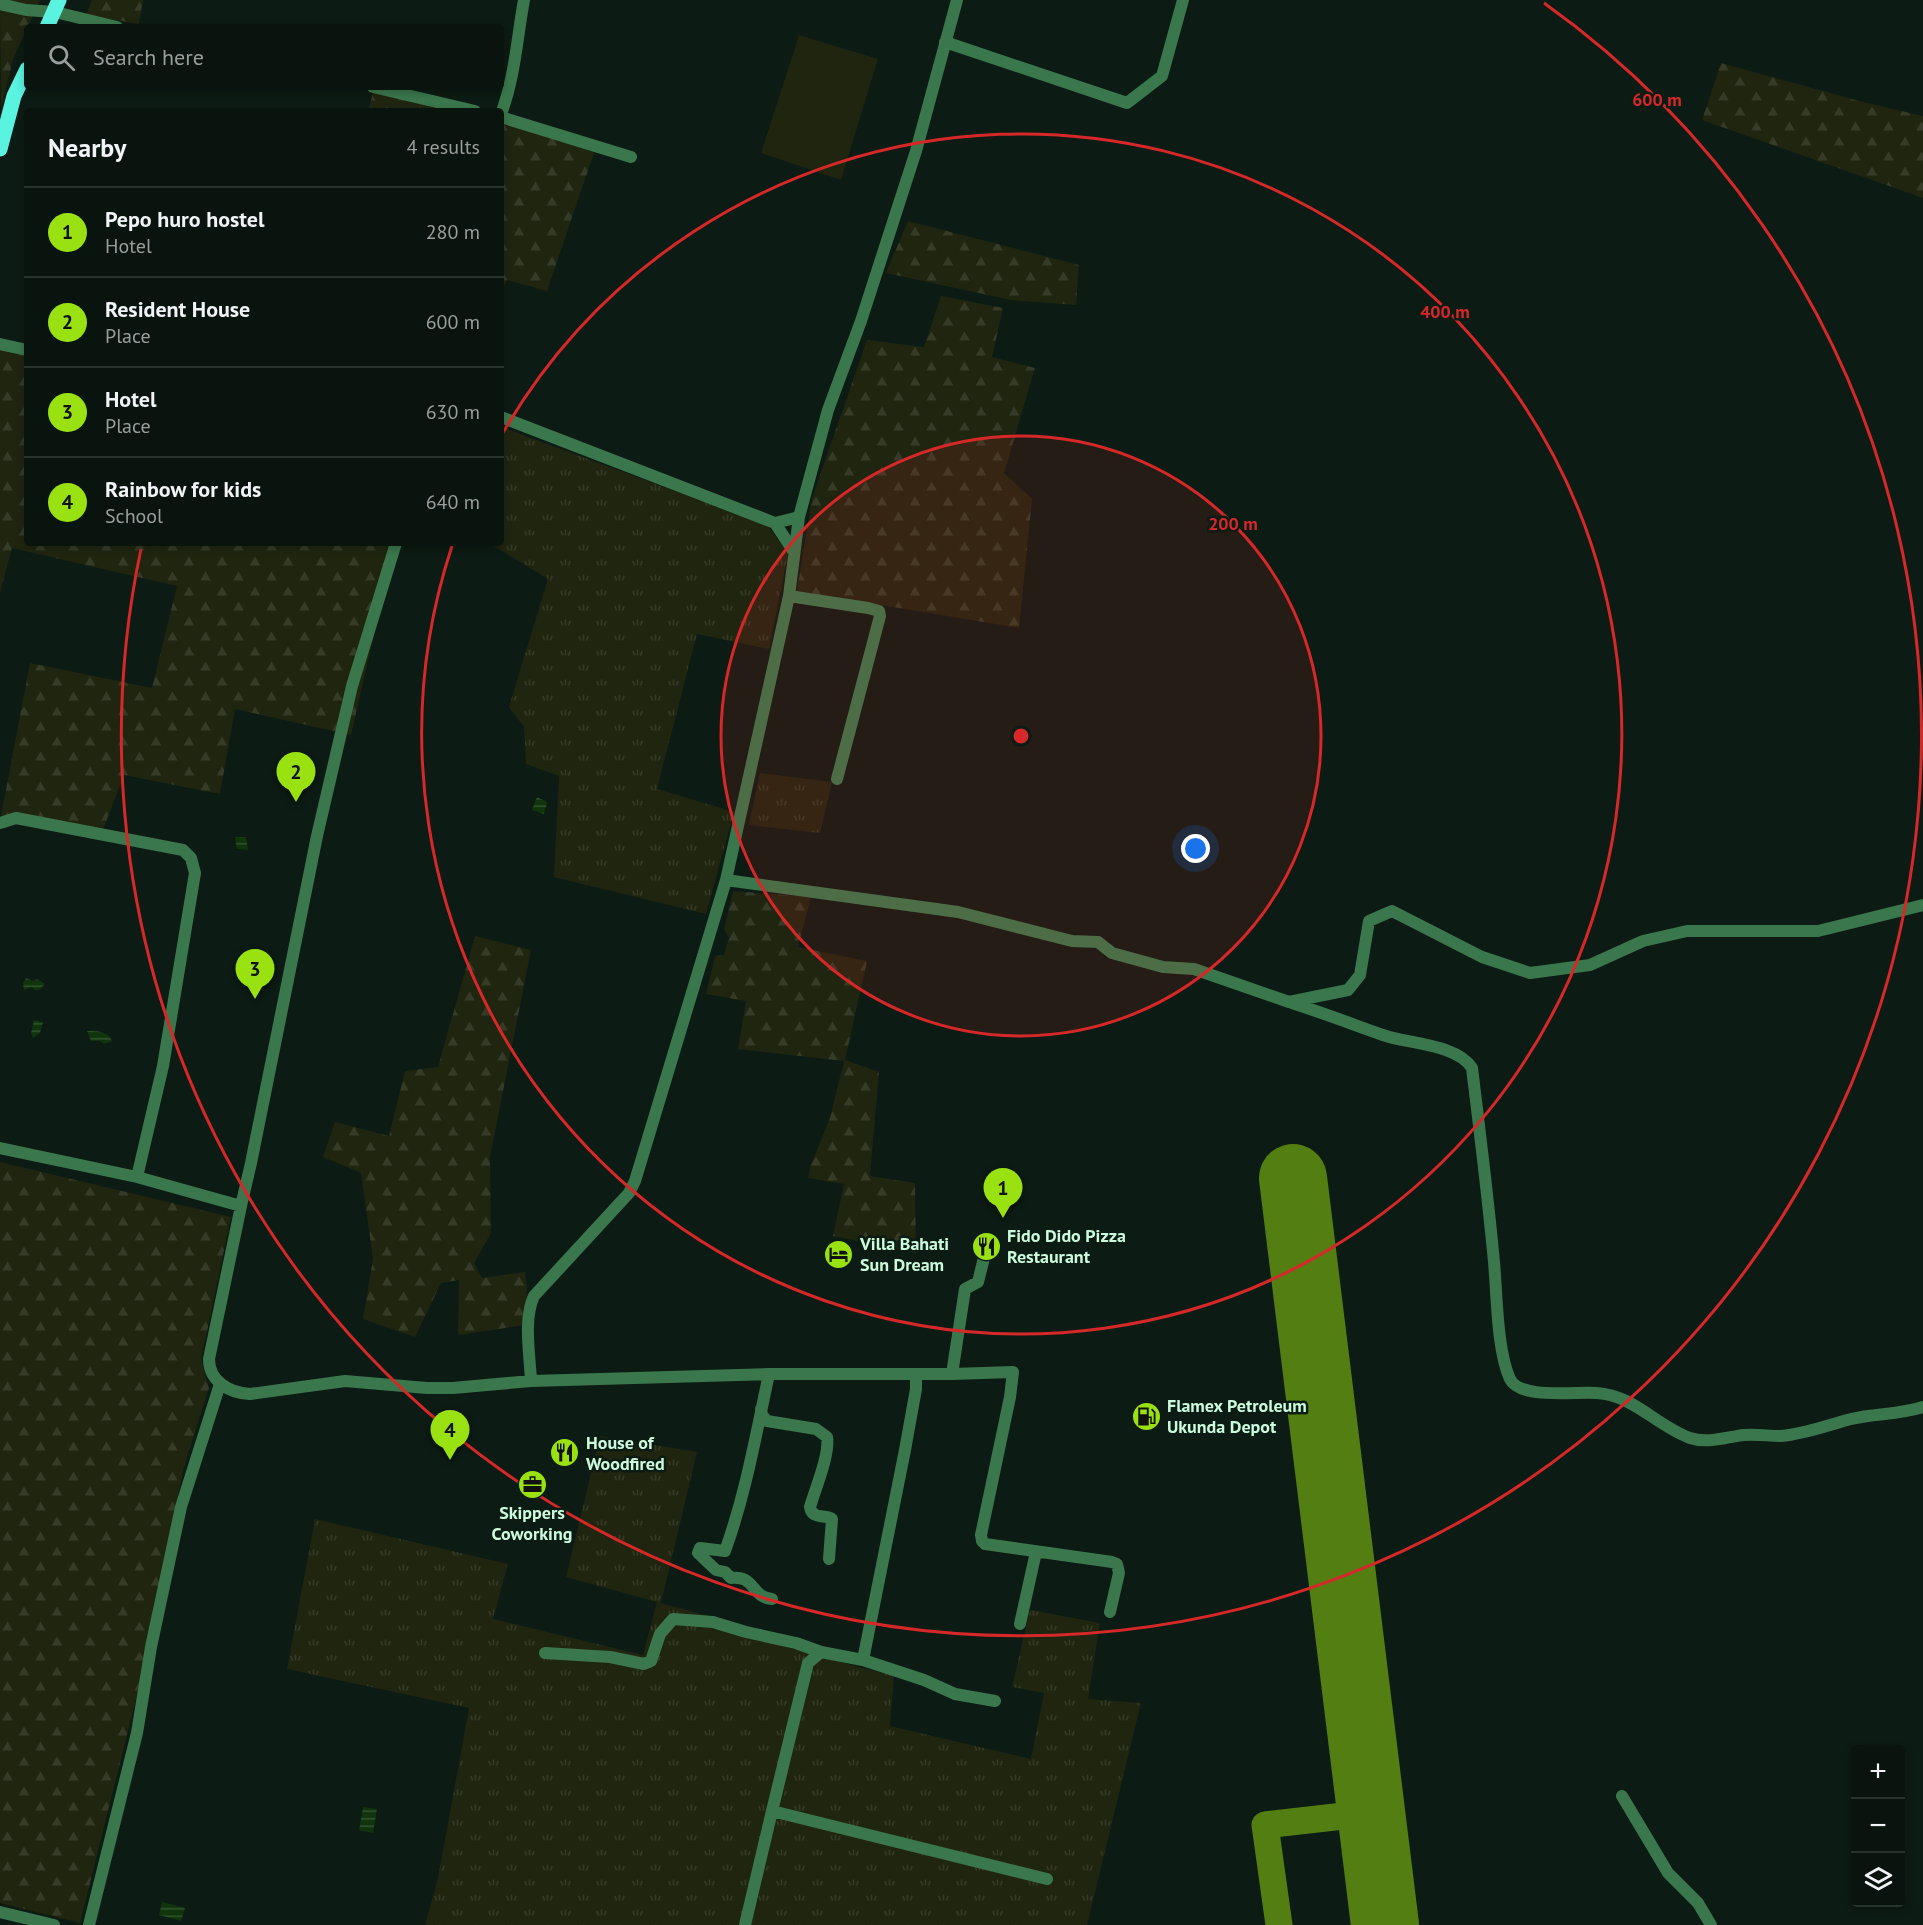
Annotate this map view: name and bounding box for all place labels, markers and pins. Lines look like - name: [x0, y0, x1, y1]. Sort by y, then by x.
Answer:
- centre of rings: [1011, 726, 1031, 746]
- pin: 2: [276, 752, 316, 802]
- pin: 3: [236, 950, 274, 999]
- pin: 1: [984, 1168, 1022, 1218]
- place label: Fido Dido Pizza Restaurant: [1007, 1224, 1126, 1268]
- restaurant icon: Fido Dido Pizza Restaurant: [970, 1230, 1002, 1262]
- place label: Villa Bahati Sun Dream: [859, 1232, 949, 1276]
- hotel icon: Villa Bahati Sun Dream: [823, 1238, 855, 1270]
- place label: Flamex Petroleum Ukunda Depot: [1167, 1394, 1307, 1438]
- fuel station icon: Flamex Petroleum Ukunda Depot: [1130, 1400, 1162, 1432]
- pin: 4: [430, 1410, 470, 1460]
- place label: House of Woodfired: [586, 1431, 665, 1475]
- restaurant icon: House of Woodfired: [549, 1437, 581, 1469]
- office icon: Skippers Coworking: [516, 1468, 548, 1500]
- place label: Skippers Coworking: [492, 1501, 572, 1545]

